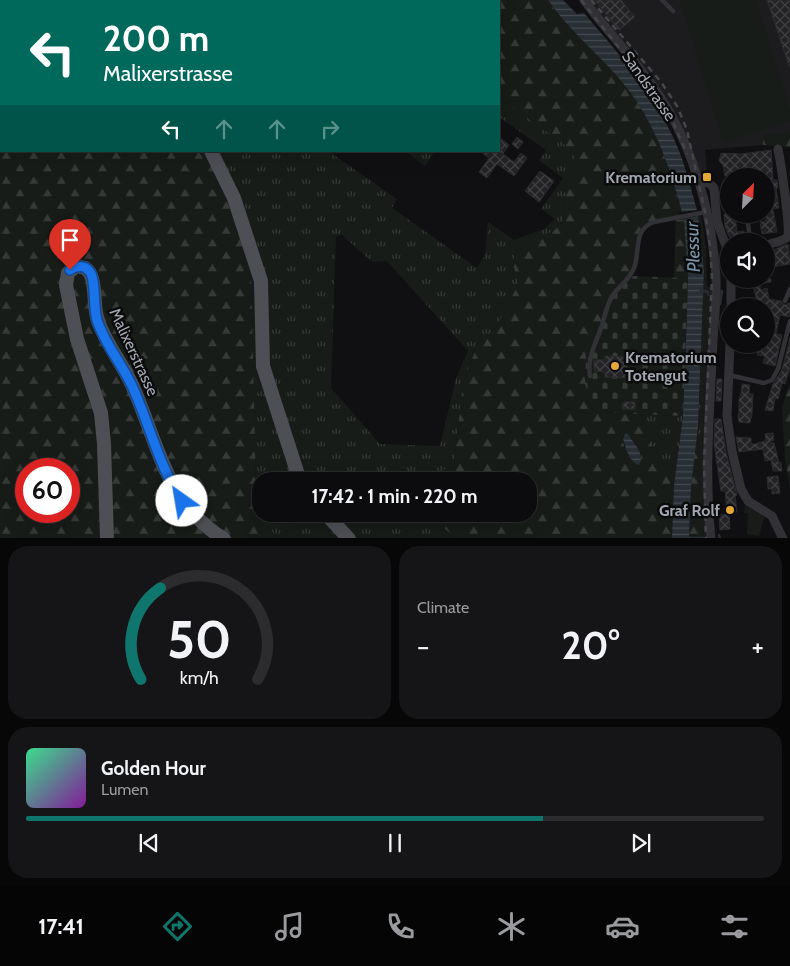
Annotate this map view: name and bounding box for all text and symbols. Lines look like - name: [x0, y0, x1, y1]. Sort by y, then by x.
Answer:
- text: 200 m: [103, 17, 209, 60]
- icon: left: [20, 20, 85, 85]
- street label: Sandstrasse: [618, 47, 680, 125]
- text: Malixerstrasse: [103, 60, 233, 87]
- icon: left: [157, 115, 185, 143]
- icon: ahead: [210, 115, 238, 143]
- icon: ahead: [263, 115, 291, 143]
- icon: right: [316, 115, 344, 143]
- place label: Krematorium: [605, 168, 697, 187]
- north arrow: [720, 168, 775, 222]
- map controls: [720, 168, 775, 353]
- marker: Krematorium: [701, 171, 713, 183]
- pin: [49, 219, 91, 270]
- water label: Plessur: [681, 220, 705, 273]
- icon: arrive: [56, 226, 84, 254]
- button: sound: [720, 233, 775, 288]
- button: search: [720, 298, 775, 353]
- street label: Malixerstrasse: [105, 305, 163, 399]
- place label: Krematorium Totengut: [625, 348, 717, 385]
- marker: Krematorium Totengut: [609, 360, 621, 372]
- speed limit sign: 60: [15, 458, 80, 523]
- position arrow: [155, 474, 207, 526]
- text: 17:42 · 1 min · 220 m: [312, 485, 477, 508]
- place label: Graf Rolf: [659, 501, 721, 520]
- marker: Graf Rolf: [724, 504, 736, 516]
- text: Climate: [417, 598, 469, 617]
- text: 50: [167, 608, 232, 671]
- text: 20°: [562, 622, 619, 669]
- text: −: [417, 629, 429, 663]
- text: +: [752, 629, 764, 663]
- text: km/h: [180, 667, 219, 688]
- text: Golden Hour: [101, 757, 206, 780]
- text: Lumen: [101, 780, 148, 799]
- icon: previous: [135, 829, 163, 857]
- icon: pause: [381, 829, 409, 857]
- icon: next: [627, 829, 655, 857]
- icon: directions: [160, 909, 195, 944]
- icon: music: [272, 909, 307, 944]
- icon: phone: [383, 909, 418, 944]
- icon: climate: [494, 909, 529, 944]
- icon: car: [605, 909, 640, 944]
- icon: filters: [717, 909, 752, 944]
- text: 17:41: [38, 913, 84, 940]

